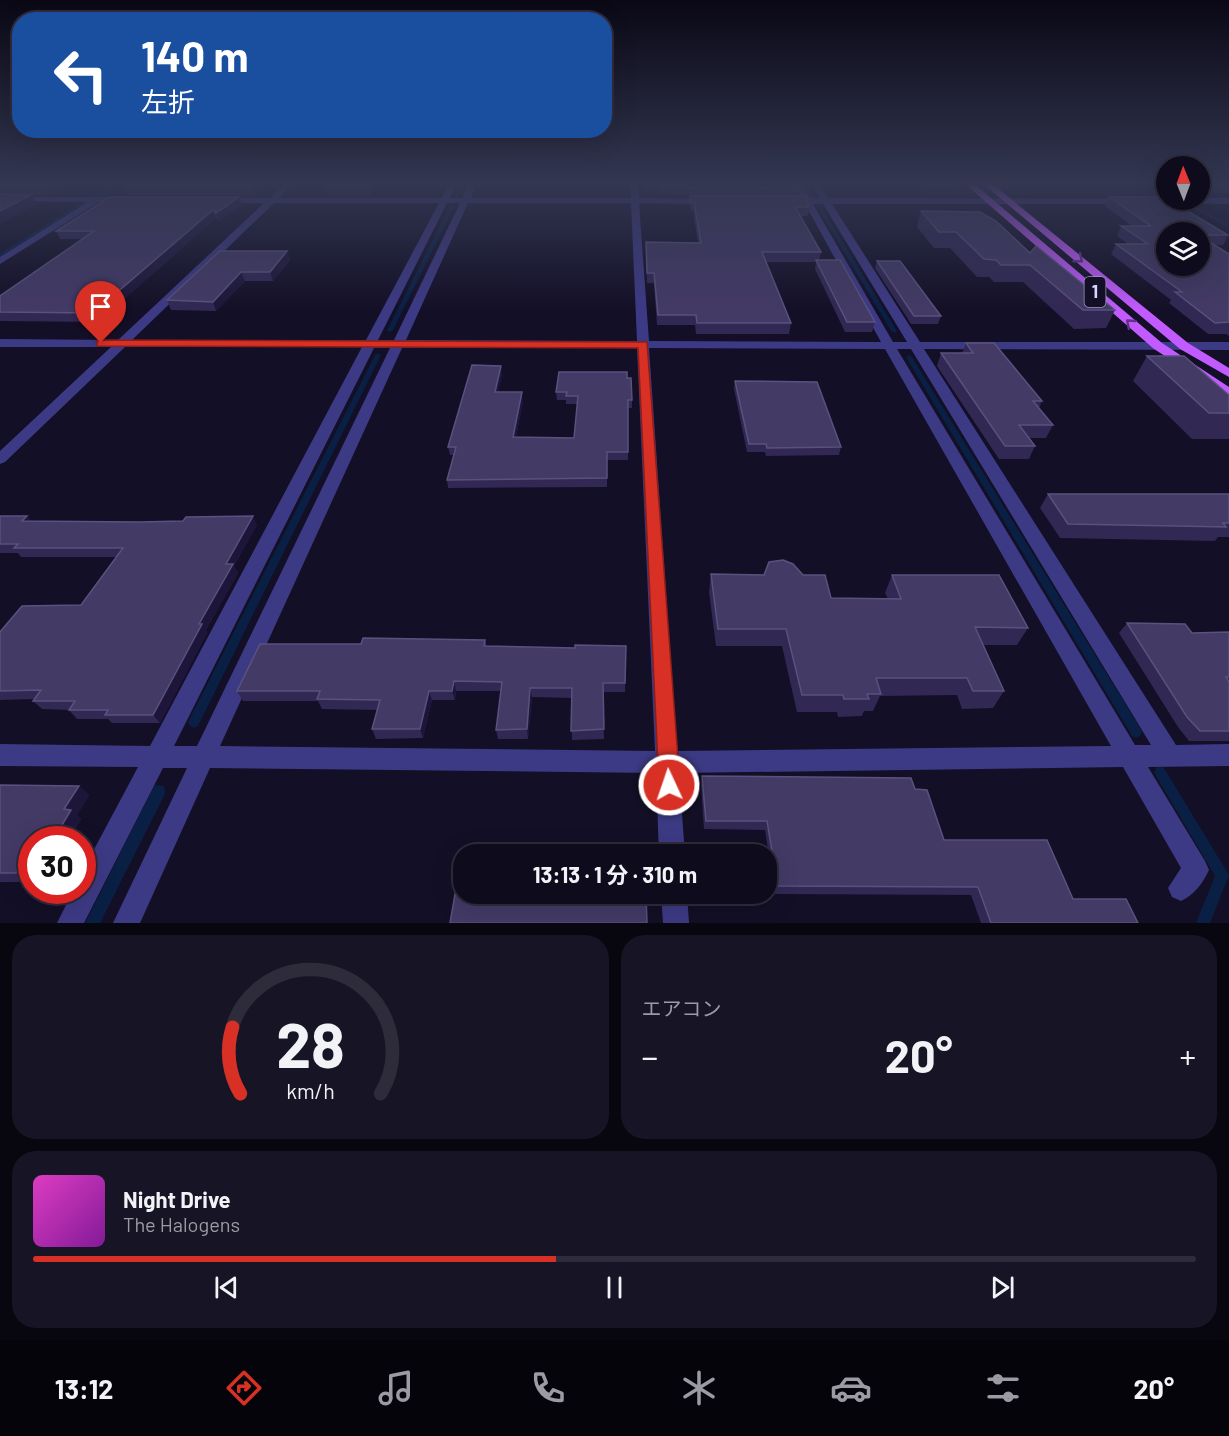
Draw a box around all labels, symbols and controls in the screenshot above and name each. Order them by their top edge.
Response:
text: 140 m [141,30,249,80]
icon: left [42,36,120,114]
text: 左折 [141,85,195,117]
north arrow [1156,156,1210,210]
map controls [1156,156,1210,276]
button: layers [1156,222,1210,276]
one-way arrow [1072,252,1083,263]
road number: 1 [1084,277,1106,307]
pin [75,281,126,343]
icon: arrive [84,290,117,323]
one-way arrow [1126,319,1137,330]
position arrow [637,753,701,817]
speed limit sign: 30 [18,826,96,904]
text: 13:13 · 1 分 · 310 m [533,861,697,887]
text: エアコン [642,996,722,1020]
text: 28 [276,1006,345,1080]
text: 20° [885,1028,953,1082]
text: − [642,1036,658,1076]
text: + [1180,1036,1196,1076]
text: km/h [286,1078,335,1103]
text: Night Drive [123,1186,231,1212]
text: The Halogens [123,1212,240,1236]
icon: previous [210,1271,243,1304]
icon: pause [598,1271,631,1304]
icon: next [986,1271,1019,1304]
icon: directions [223,1367,265,1409]
icon: music [375,1367,417,1409]
icon: phone [527,1367,569,1409]
icon: climate [678,1367,720,1409]
icon: car [830,1367,872,1409]
icon: filters [982,1367,1024,1409]
text: 13:12 [55,1372,114,1404]
text: 20° [1133,1372,1174,1404]

